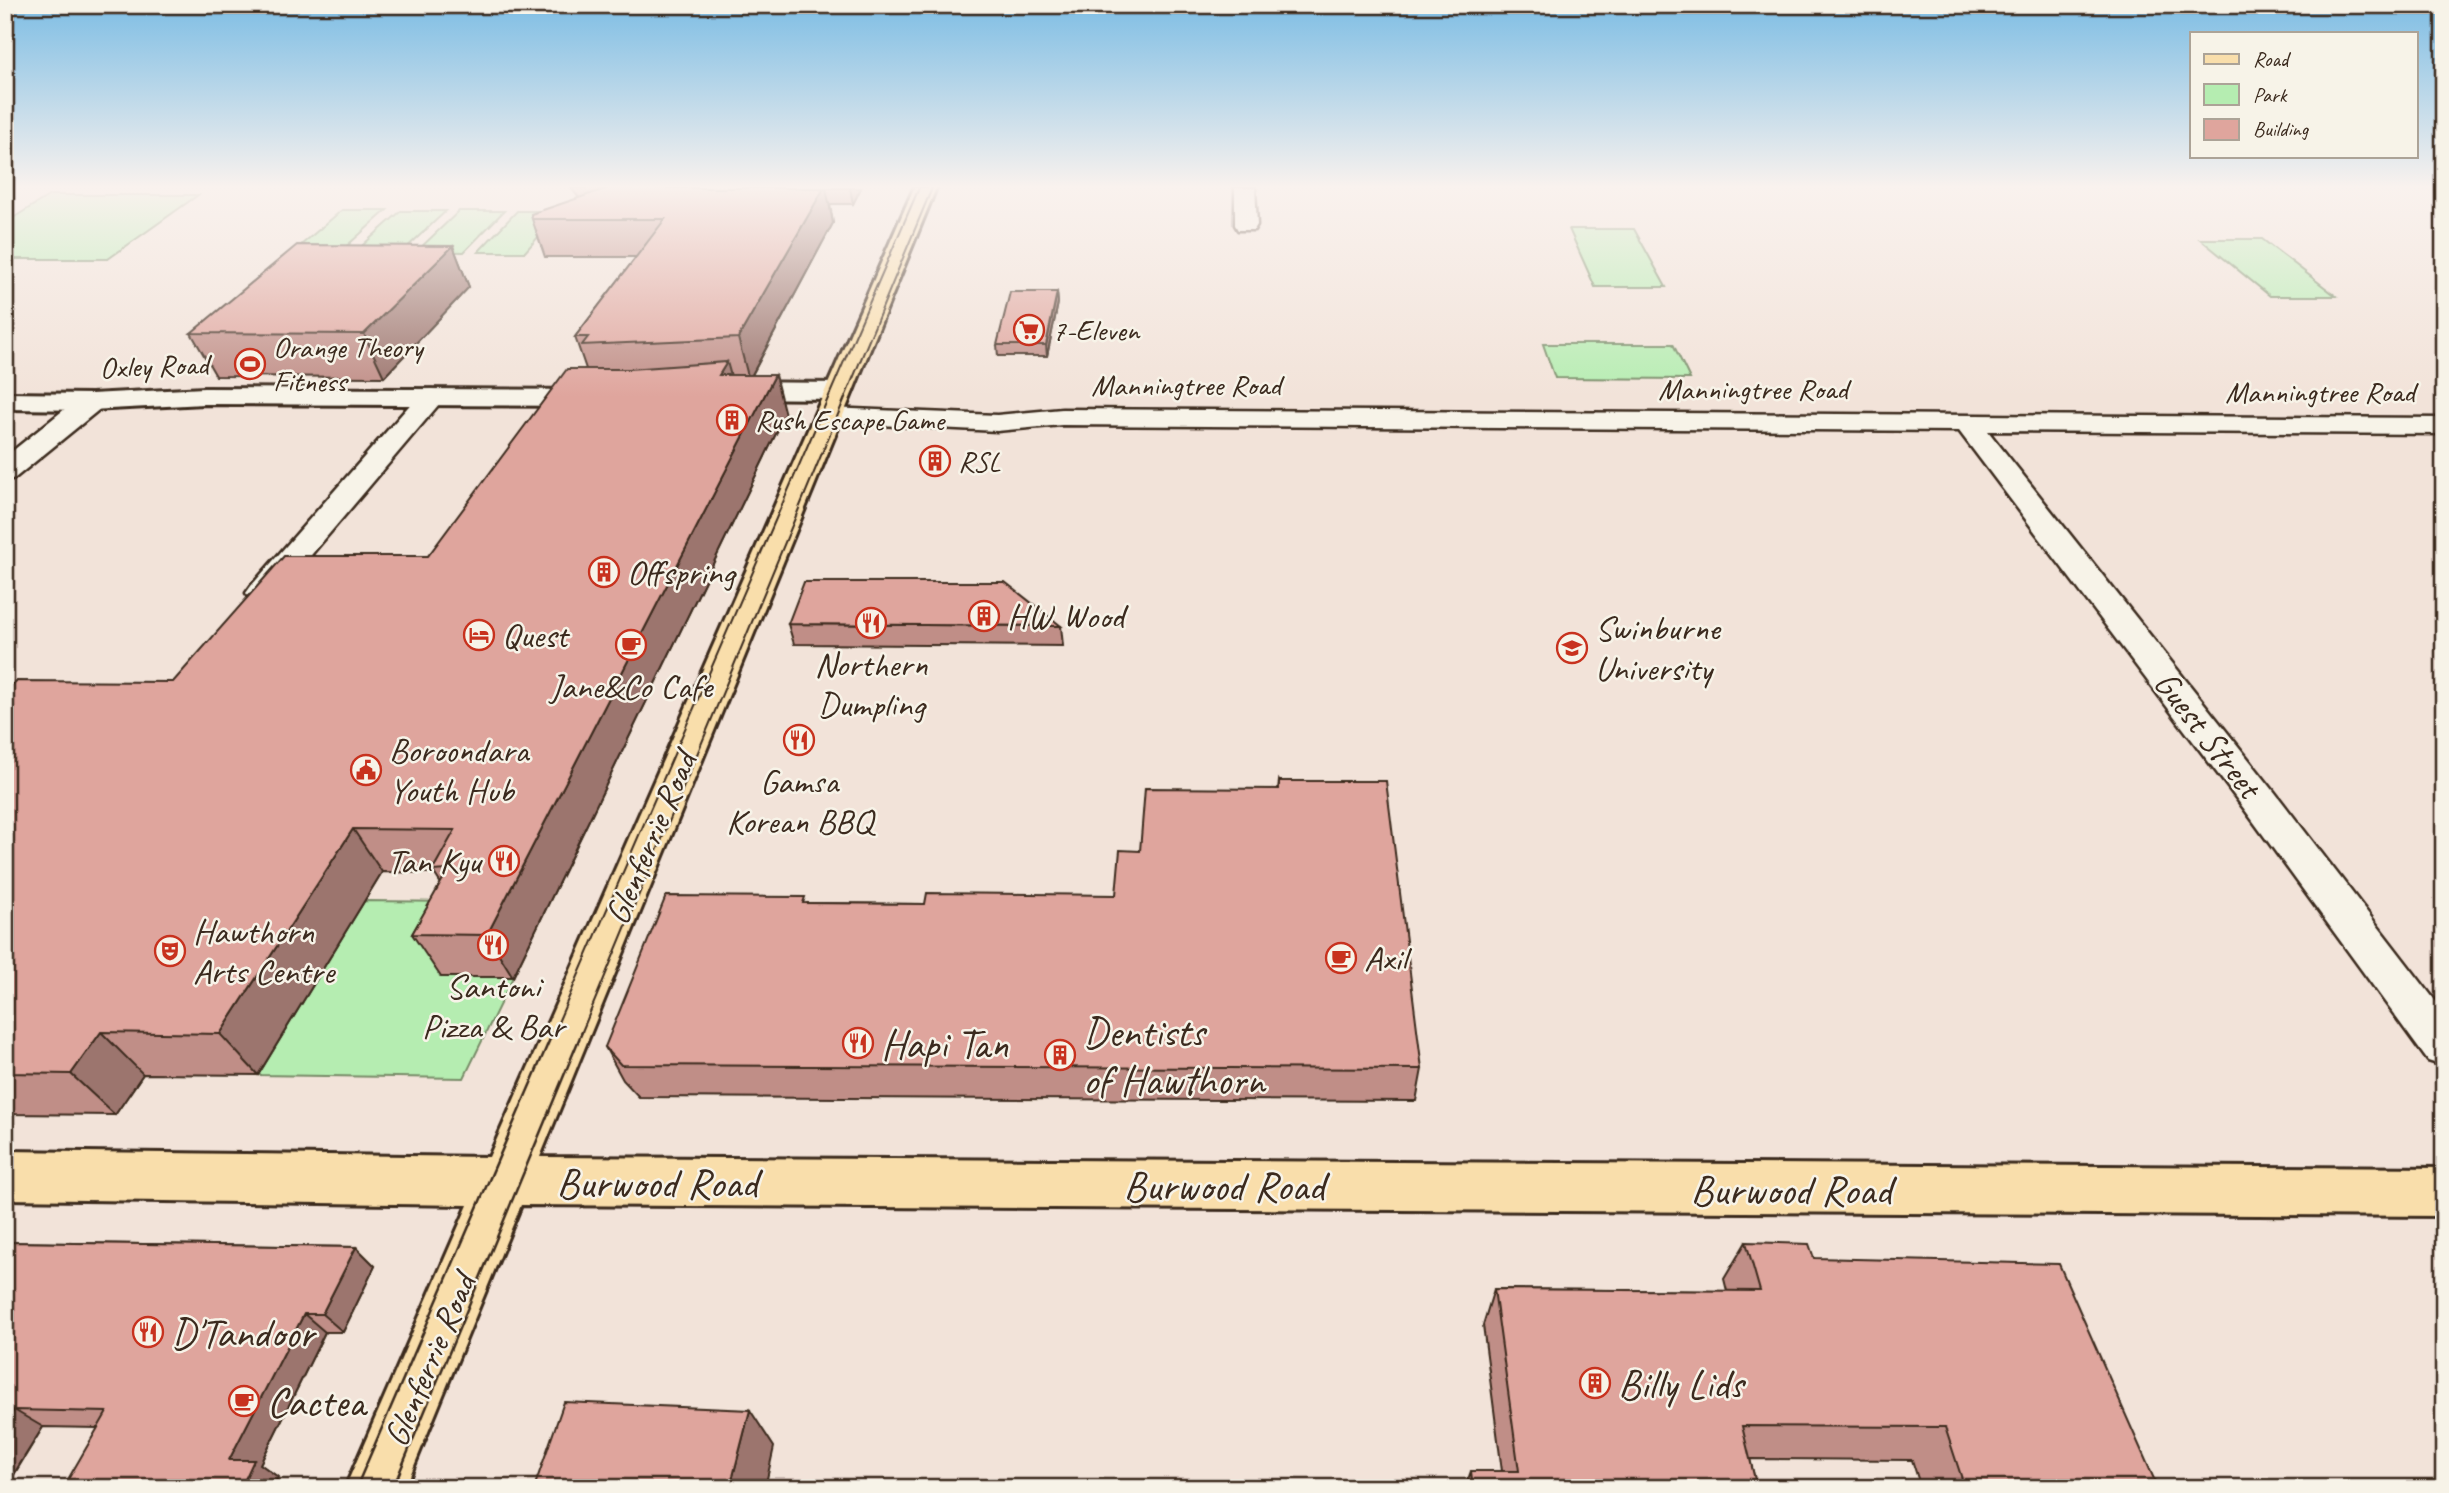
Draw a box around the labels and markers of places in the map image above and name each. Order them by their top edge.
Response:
place label: 7-Eleven [1052,311,1141,349]
supermarket icon: 7-Eleven [1012,313,1046,347]
place label: Orange Theory Fitness [273,328,425,400]
sports icon: Orange Theory Fitness [233,347,267,381]
place label: Rush Escape Game [755,401,946,439]
building icon: Rush Escape Game [715,403,749,437]
place label: RSL [958,442,1001,480]
building icon: RSL [918,444,952,478]
place label: Offspring [627,550,737,595]
building icon: Offspring [587,555,621,589]
place label: HW Wood [1007,594,1129,639]
building icon: HW Wood [967,599,1001,633]
restaurant icon: Northern Dumpling [854,606,888,640]
place label: Swinburne University [1595,606,1722,691]
place label: Quest [502,613,571,658]
hotel icon: Quest [462,618,496,652]
cafe icon: Jane&Co Cafe [614,628,648,662]
school or university icon: Swinburne University [1555,631,1589,665]
place label: Northern Dumpling [814,642,928,727]
place label: Jane&Co Cafe [548,664,715,709]
restaurant icon: Gamsa Korean BBQ [782,723,816,757]
place label: Boroondara Youth Hub [389,728,530,813]
public building icon: Boroondara Youth Hub [349,753,383,787]
place label: Gamsa Korean BBQ [726,759,876,844]
place label: Tan Kyu [387,839,483,884]
restaurant icon: Tan Kyu [487,844,521,878]
place label: Hawthorn Arts Centre [193,909,337,994]
restaurant icon: Santoni Pizza & Bar [476,928,510,962]
theatre icon: Hawthorn Arts Centre [153,934,187,968]
place label: Axil [1364,936,1413,981]
cafe icon: Axil [1324,941,1358,975]
place label: Santoni Pizza & Bar [422,964,567,1049]
place label: Dentists of Hawthorn [1083,1006,1267,1107]
place label: Hapi Tan [881,1018,1009,1071]
restaurant icon: Hapi Tan [841,1026,875,1060]
building icon: Dentists of Hawthorn [1043,1038,1077,1072]
place label: D'Tandoor [171,1307,317,1360]
restaurant icon: D'Tandoor [131,1315,165,1349]
place label: Billy Lids [1618,1358,1747,1411]
building icon: Billy Lids [1578,1366,1612,1400]
place label: Cactea [267,1376,369,1429]
cafe icon: Cactea [227,1384,261,1418]

